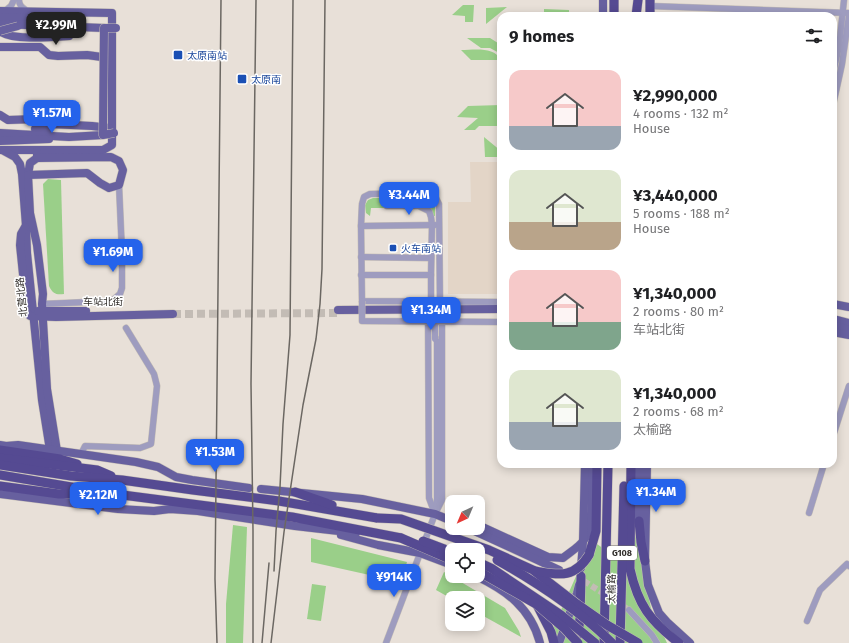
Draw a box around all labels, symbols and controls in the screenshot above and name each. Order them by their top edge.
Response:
pin: ¥2.99M [23,12,89,46]
text: ¥2.99M [35,17,77,32]
icon: filters [803,25,825,47]
text: 9 homes [509,26,574,47]
marker: 太原南站 [172,49,184,61]
place label: 太原南站 [187,50,227,62]
marker: 太原南 [236,73,248,85]
place label: 太原南 [251,74,281,86]
text: ¥2,990,000 [633,85,718,106]
icon: home [541,86,589,134]
pin: ¥1.57M [19,100,85,134]
text: ¥1.57M [32,105,72,120]
text: 4 rooms · 132 m² [633,106,729,121]
text: House [633,121,670,136]
pin: ¥3.44M [376,182,442,216]
text: ¥3,440,000 [633,185,718,206]
icon: home [541,186,589,234]
text: ¥3.44M [388,187,430,202]
text: 5 rooms · 188 m² [633,206,730,221]
text: House [633,221,670,236]
pin: ¥1.69M [80,239,146,273]
marker: 火车南站 [388,243,398,253]
place label: 火车南站 [401,243,441,255]
text: ¥1.69M [93,244,133,259]
street label: 北营北路 [14,276,30,317]
text: ¥1,340,000 [633,283,716,304]
icon: home [541,286,589,334]
street label: 车站北街 [83,296,123,308]
pin: ¥1.34M [398,297,464,331]
text: ¥1.34M [411,302,451,317]
text: 2 rooms · 80 m² [633,304,724,319]
text: 车站北街 [633,322,685,337]
text: ¥1,340,000 [633,383,716,404]
icon: home [541,386,589,434]
text: 2 rooms · 68 m² [633,404,724,419]
text: 太榆路 [633,422,672,437]
pin: ¥1.53M [182,439,248,473]
text: ¥1.53M [195,444,235,459]
pin: ¥1.34M [623,479,689,513]
pin: ¥2.12M [65,482,131,516]
text: ¥1.34M [636,484,676,499]
text: ¥2.12M [79,487,117,502]
north arrow [445,495,485,535]
map controls [445,495,485,631]
button: locate [445,543,485,583]
road number: G108 [607,546,637,560]
pin: ¥914K [366,564,422,598]
text: ¥914K [376,569,412,584]
street label: 太榆路 [606,574,618,604]
button: layers [445,591,485,631]

